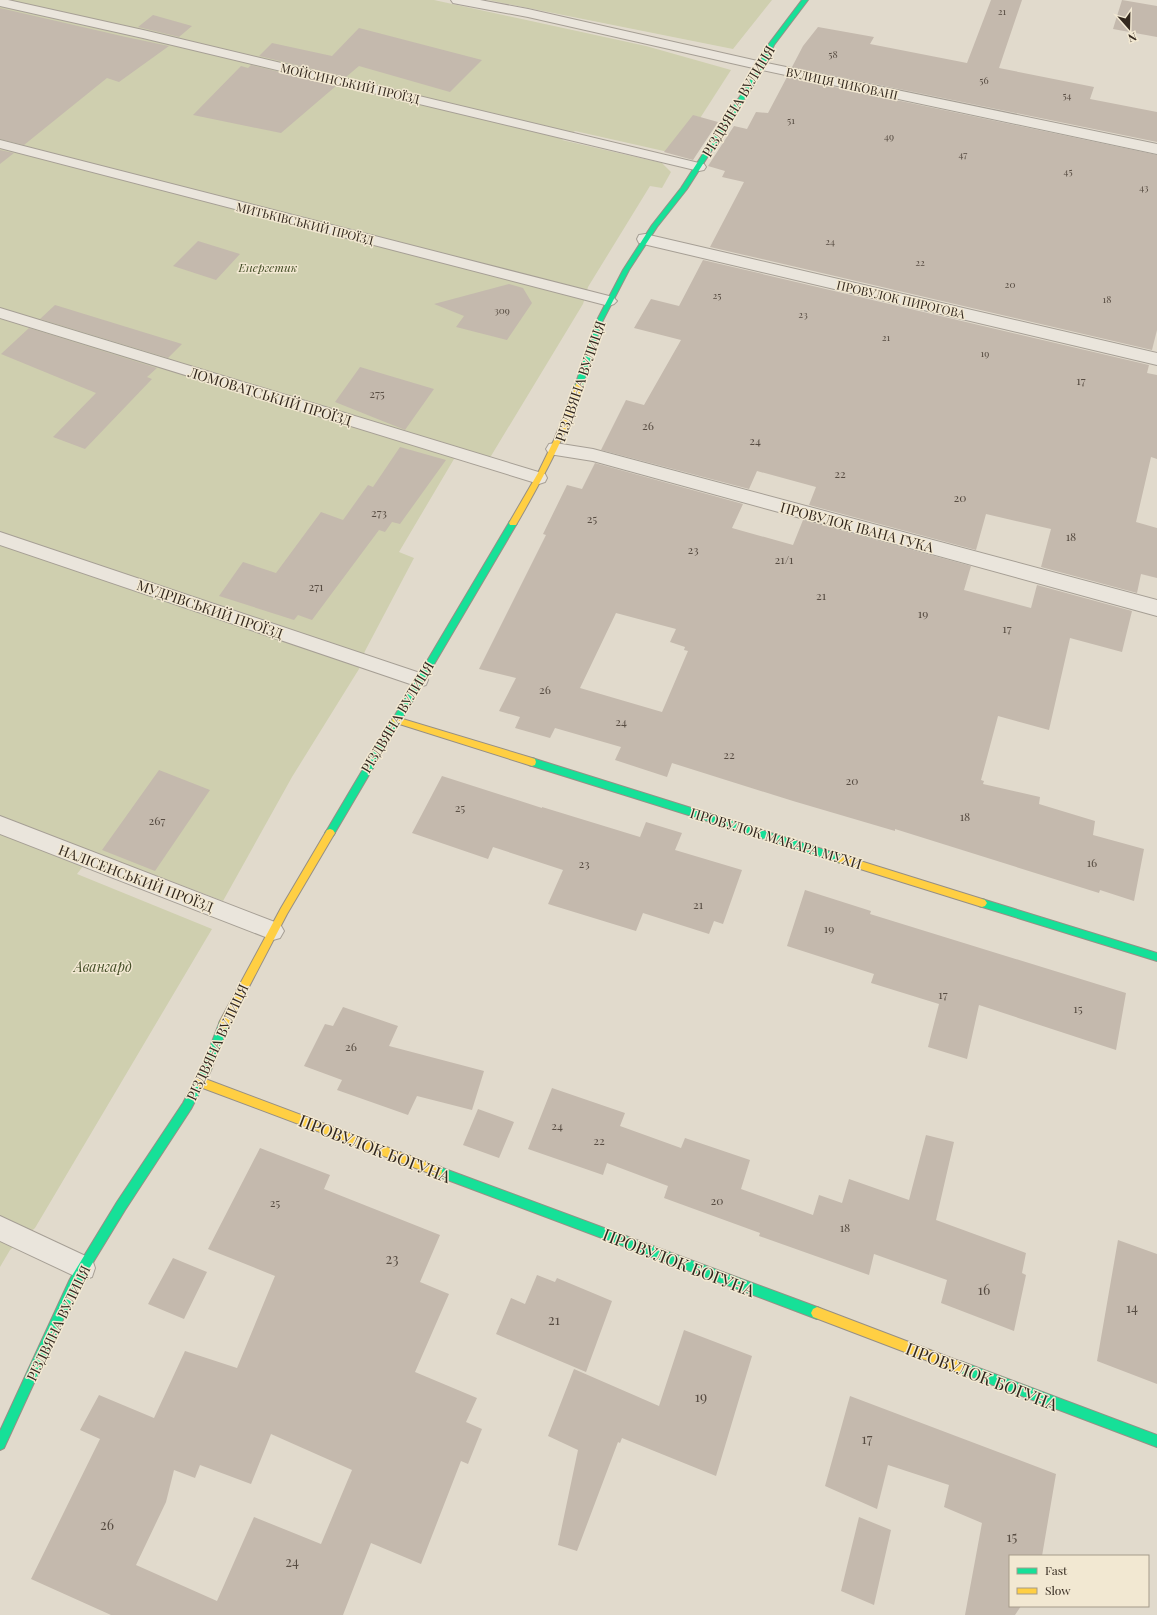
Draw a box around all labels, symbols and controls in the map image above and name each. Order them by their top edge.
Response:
house number: 21 [998,4,1007,18]
north arrow [1109,8,1149,48]
text: N [1126,29,1139,46]
street label: РІЗДВЯНА ВУЛИЦЯ [697,42,779,160]
house number: 58 [828,47,838,61]
street label: МОЙСИНСЬКИЙ ПРОЇЗД [279,59,422,107]
street label: ВУЛИЦЯ ЧИКОВАНІ [785,63,899,103]
house number: 56 [979,73,989,87]
house number: 54 [1062,88,1072,102]
house number: 51 [787,113,795,127]
house number: 49 [884,129,894,143]
house number: 47 [959,147,967,161]
house number: 45 [1063,164,1073,178]
house number: 43 [1139,180,1149,194]
street label: МИТЬКІВСЬКИЙ ПРОЇЗД [234,198,376,248]
house number: 24 [825,234,835,248]
house number: 22 [915,255,925,269]
park label: Енергетик [238,259,298,275]
street label: ПРОВУЛОК ПИРОГОВА [835,276,967,322]
house number: 20 [1005,277,1015,291]
house number: 25 [713,288,721,302]
house number: 18 [1103,292,1111,306]
house number: 309 [494,303,510,317]
house number: 23 [798,307,808,321]
street label: РІЗДВЯНА ВУЛИЦЯ [550,318,610,444]
house number: 21 [882,330,891,344]
house number: 19 [981,346,989,360]
street label: ЛОМОВАТСЬКИЙ ПРОЇЗД [185,362,354,430]
house number: 17 [1076,372,1086,388]
house number: 275 [369,385,385,401]
house number: 26 [642,417,654,433]
house number: 24 [749,432,761,448]
house number: 22 [834,465,846,481]
house number: 20 [954,489,966,505]
street label: ПРОВУЛОК ІВАНА ГУКА [778,497,936,557]
house number: 273 [371,504,387,520]
house number: 25 [587,510,597,526]
house number: 18 [1066,528,1076,544]
house number: 23 [687,541,699,557]
house number: 21/1 [774,551,794,567]
street label: МУДРІВСЬКИЙ ПРОЇЗД [134,575,286,643]
house number: 271 [308,578,324,594]
house number: 21 [816,587,827,603]
house number: 19 [918,605,928,621]
house number: 17 [1002,620,1012,636]
street label: РІЗДВЯНА ВУЛИЦЯ [356,658,438,776]
house number: 26 [539,681,551,697]
house number: 24 [615,713,627,729]
house number: 22 [723,746,735,762]
house number: 20 [846,772,858,788]
house number: 25 [455,799,465,815]
street label: ПРОВУЛОК МАКАРА МУХИ [688,803,864,873]
house number: 18 [960,808,970,824]
house number: 267 [149,812,166,828]
street label: НАЛІСЕНСЬКИЙ ПРОЇЗД [56,840,216,916]
house number: 16 [1087,854,1097,870]
house number: 23 [578,855,590,871]
house number: 21 [693,896,704,912]
house number: 19 [824,920,834,936]
park label: Авангард [72,957,132,976]
street label: РІЗДВЯНА ВУЛИЦЯ [182,981,252,1103]
house number: 17 [938,986,948,1002]
house number: 15 [1073,1000,1083,1016]
house number: 26 [345,1038,357,1054]
street label: ПРОВУЛОК БОГУНА [296,1109,455,1187]
house number: 24 [551,1117,563,1133]
house number: 22 [593,1132,605,1148]
house number: 20 [711,1192,723,1208]
house number: 25 [270,1194,280,1210]
house number: 18 [840,1219,850,1235]
street label: ПРОВУЛОК БОГУНА [600,1223,759,1301]
house number: 23 [385,1249,399,1268]
street label: РІЗДВЯНА ВУЛИЦЯ [22,1262,94,1384]
house number: 16 [978,1280,990,1299]
house number: 14 [1126,1298,1138,1317]
house number: 21 [548,1310,560,1329]
street label: ПРОВУЛОК БОГУНА [903,1337,1062,1415]
house number: 19 [695,1387,707,1406]
house number: 17 [862,1429,873,1448]
house number: 26 [100,1515,114,1534]
house number: 15 [1007,1527,1018,1546]
house number: 24 [285,1552,299,1571]
legend [1009,1555,1149,1607]
text: Fast [1045,1562,1068,1578]
text: Slow [1045,1582,1071,1598]

